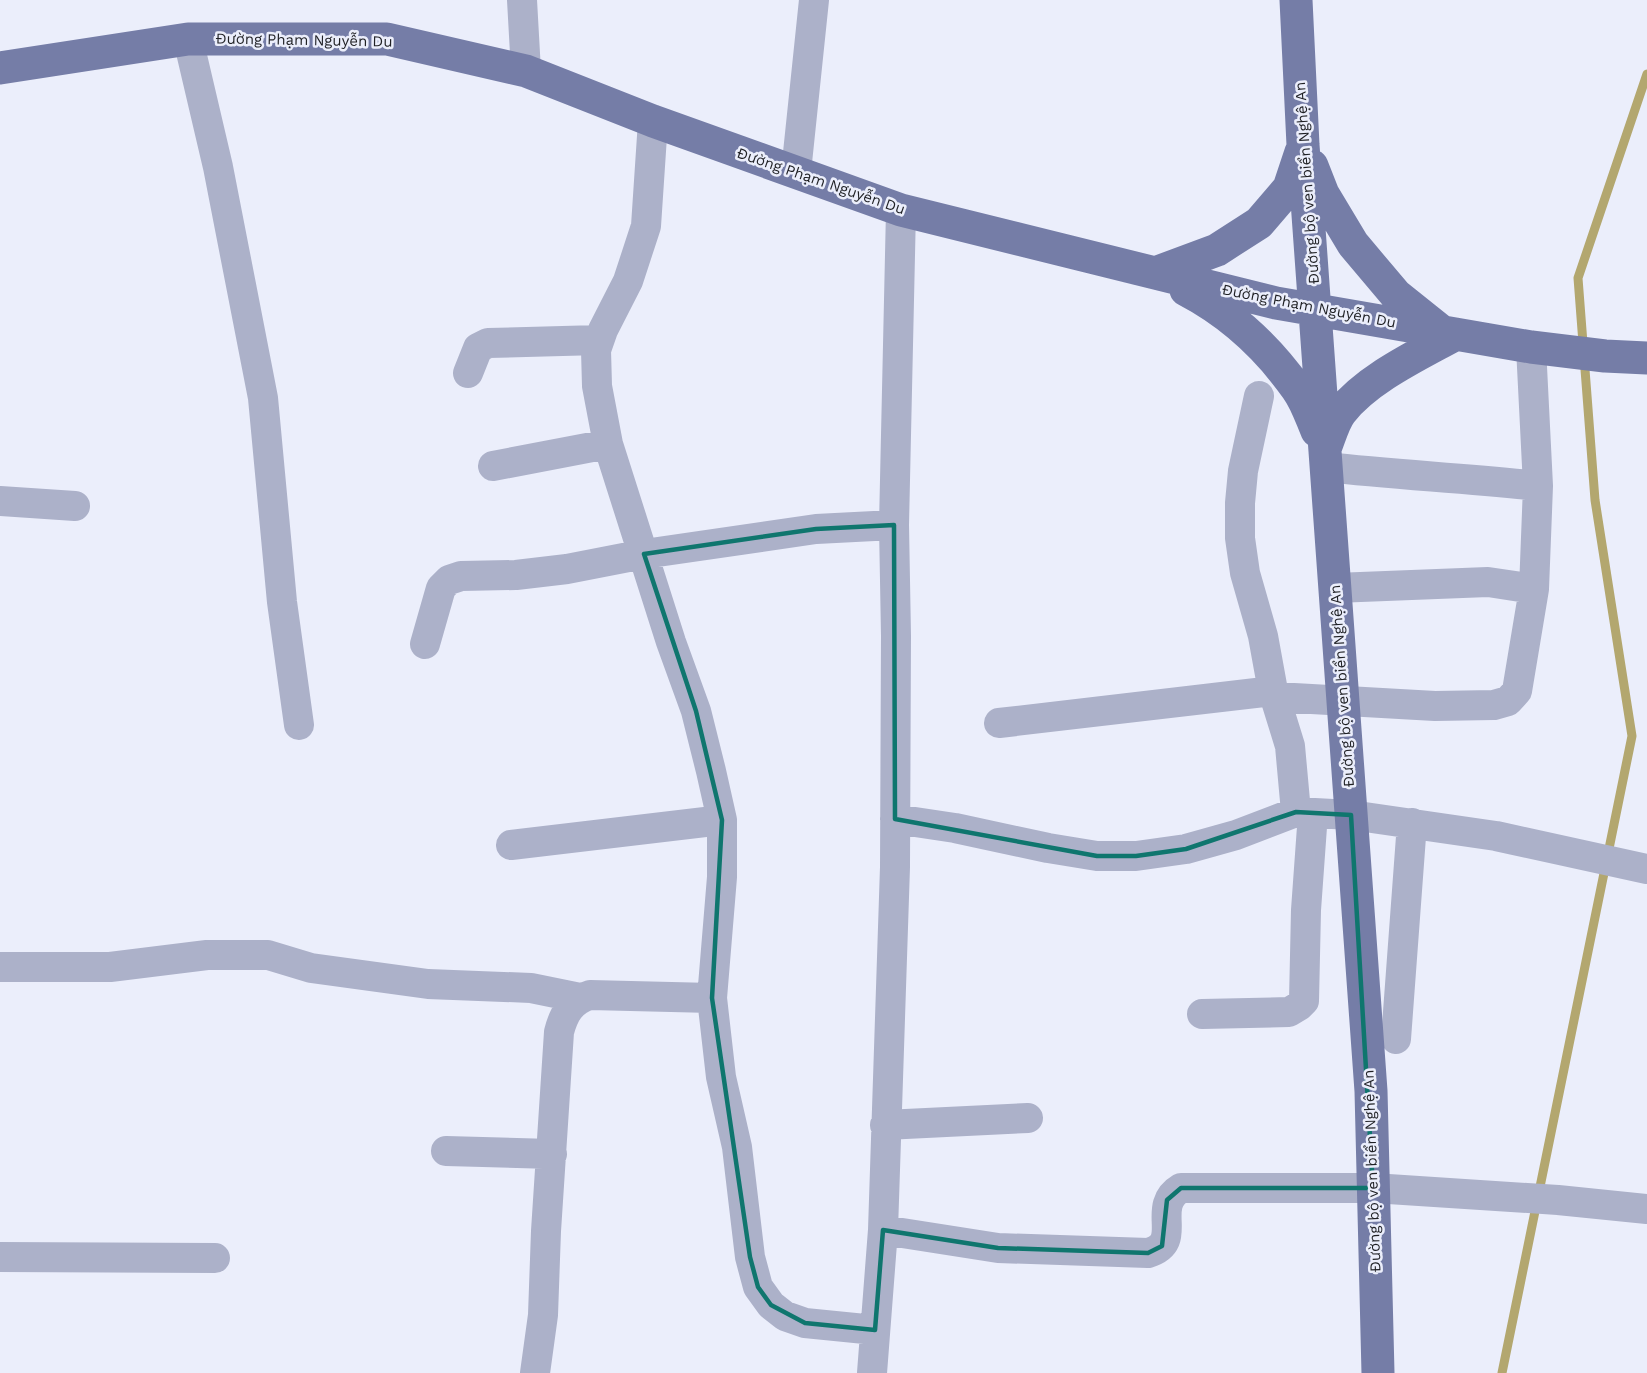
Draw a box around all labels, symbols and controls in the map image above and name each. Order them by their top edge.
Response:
street label: Đường Phạm Nguyễn Du [215,28,393,51]
street label: Đường bộ ven biển Nghệ An [1291,81,1323,285]
street label: Đường Phạm Nguyễn Du [734,143,908,218]
street label: Đường Phạm Nguyễn Du [1220,279,1398,332]
street label: Đường bộ ven biển Nghệ An [1326,584,1358,788]
street label: Đường bộ ven biển Nghệ An [1359,1069,1385,1273]

